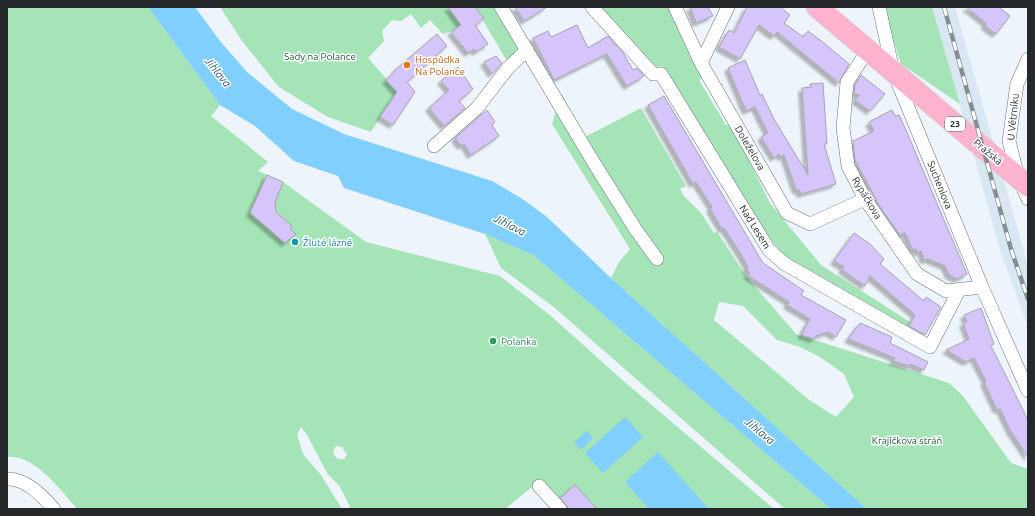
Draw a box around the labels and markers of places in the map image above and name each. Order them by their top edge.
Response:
place label: Hospůdka Na Polance [415,54,465,77]
marker: Hospůdka Na Polance [402,60,412,70]
place label: Žluté lázně [303,236,352,248]
marker: Žluté lázně [290,237,300,247]
marker: Polanka [488,336,498,346]
place label: Polanka [501,336,536,347]

